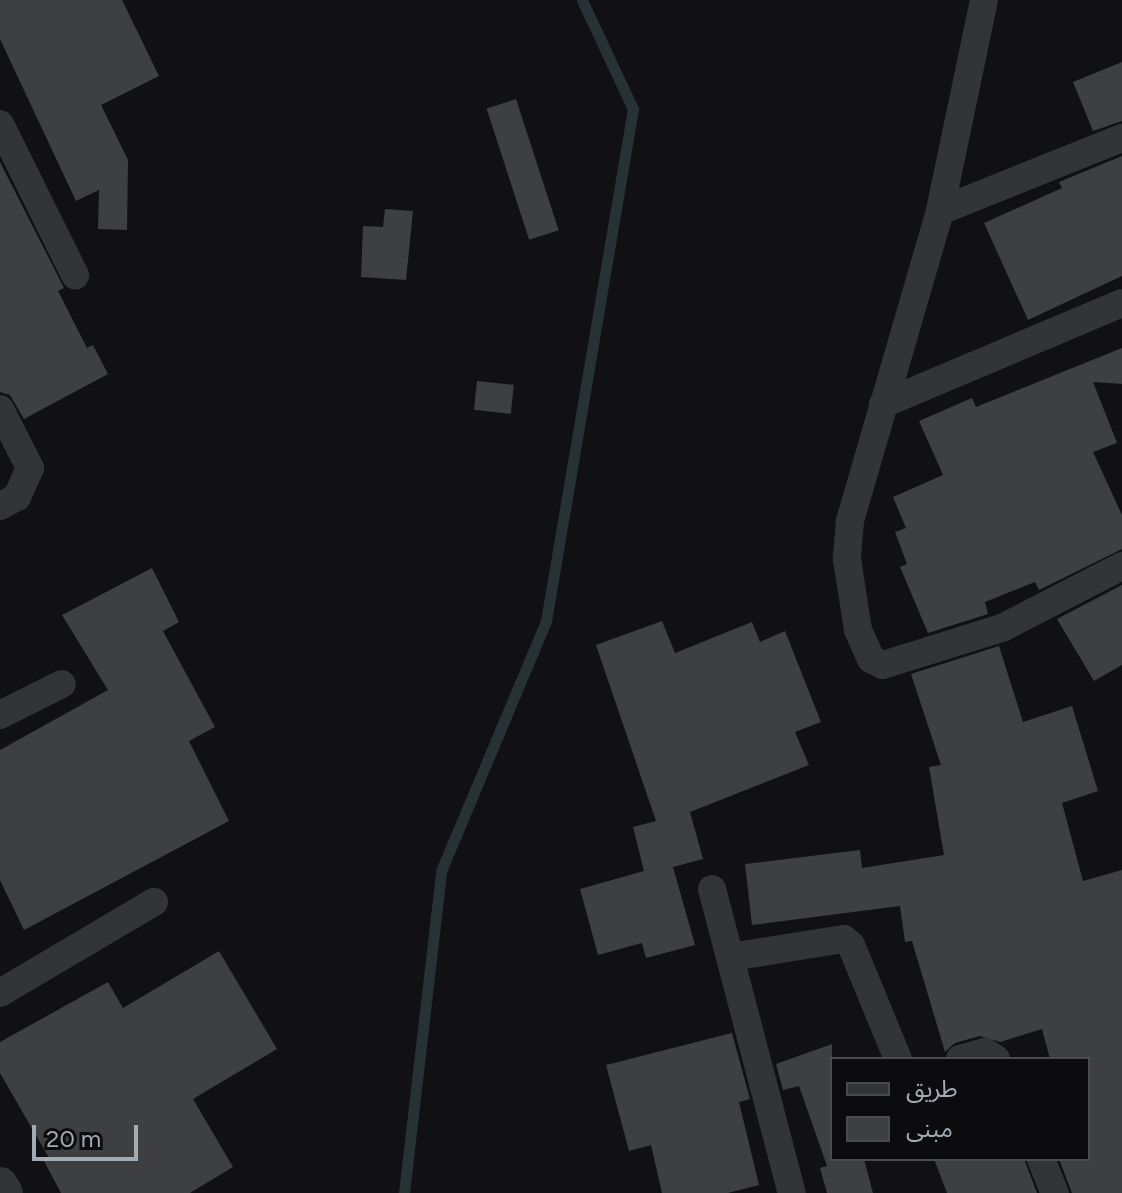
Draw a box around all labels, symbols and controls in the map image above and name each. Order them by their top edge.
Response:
legend [830,1057,1090,1161]
text: طريق [906,1074,958,1103]
scale bar [36,1109,142,1159]
text: مبنى [906,1114,953,1143]
text: 20 m [46,1124,101,1153]

